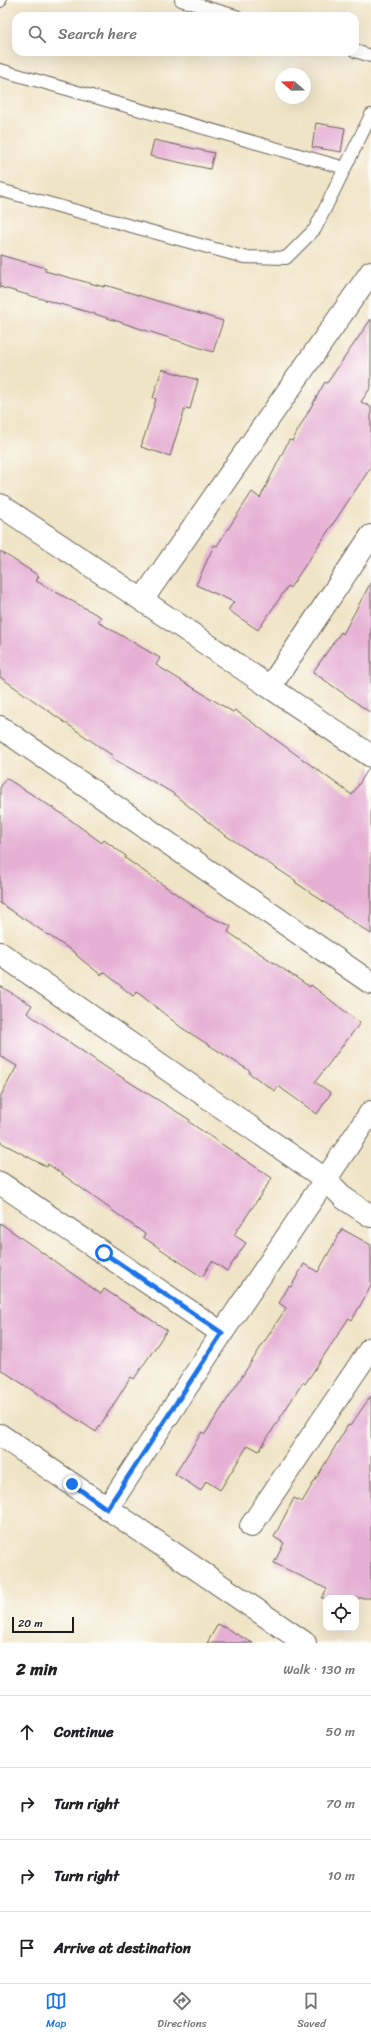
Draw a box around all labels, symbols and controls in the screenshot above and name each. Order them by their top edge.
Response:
search box [12,12,359,56]
text: Search here [58,21,137,47]
icon: search [26,23,48,45]
north arrow [275,68,311,104]
route start [95,1244,113,1262]
route end [63,1475,81,1493]
map controls [323,1595,359,1631]
button: locate [323,1595,359,1631]
text: 20 m [18,1614,43,1633]
scale bar [12,1615,74,1634]
text: 2 min [16,1654,57,1684]
text: Walk · 130 m [283,1658,355,1681]
text: Continue [54,1719,114,1745]
text: 50 m [325,1720,355,1743]
icon: ahead [16,1721,38,1743]
text: Turn right [54,1791,119,1817]
text: 70 m [326,1792,355,1815]
icon: right [16,1793,38,1815]
text: Turn right [54,1863,119,1889]
text: 10 m [328,1864,355,1887]
icon: right [16,1865,38,1887]
text: Arrive at destination [54,1935,191,1961]
icon: arrive [16,1937,38,1959]
tab: Map [45,1990,67,2033]
tab: Directions [157,1990,207,2033]
tab: Saved [297,1990,326,2033]

